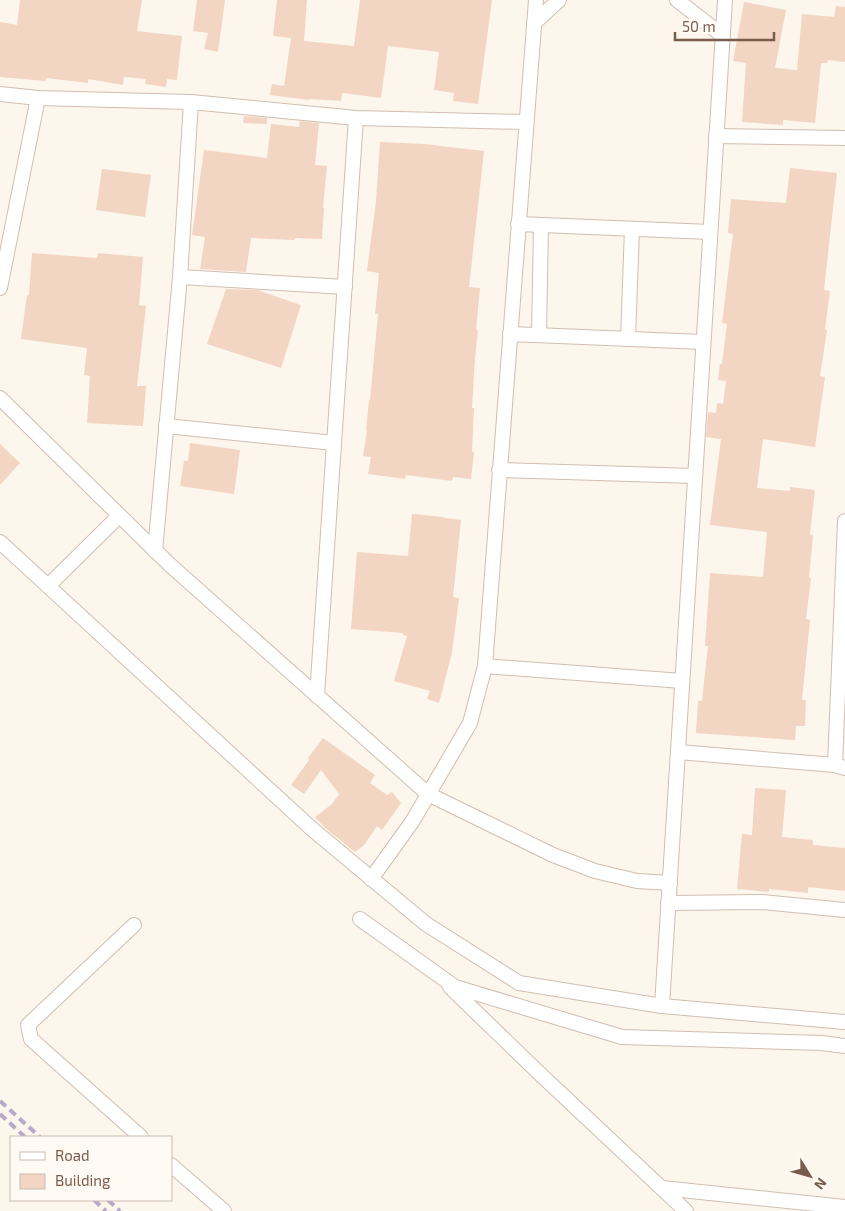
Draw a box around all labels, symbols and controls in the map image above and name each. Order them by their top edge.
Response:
scale bar [675,10,774,42]
text: 50 m [682,17,716,35]
legend [10,1136,172,1201]
text: Road [55,1146,90,1164]
north arrow [785,1151,835,1201]
text: Building [55,1171,111,1189]
text: N [811,1175,831,1193]

